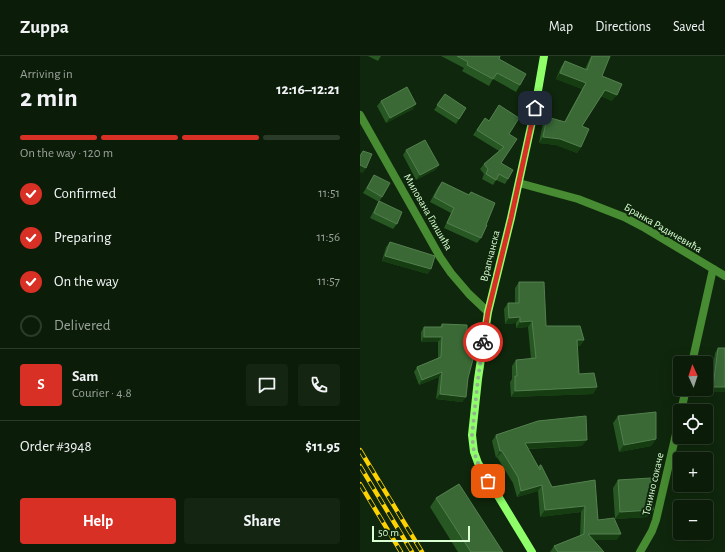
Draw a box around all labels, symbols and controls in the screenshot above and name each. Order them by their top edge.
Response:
text: Zuppa [20,18,69,37]
text: Map [549,20,573,34]
text: Directions [595,20,651,34]
text: Saved [673,20,705,34]
text: Arriving in [20,68,73,81]
text: 12:16–12:21 [276,82,340,97]
text: 2 min [20,85,78,111]
pin [518,91,552,125]
icon: home [524,97,546,119]
text: On the way · 120 m [20,147,113,160]
street label: Милована Глишића [402,172,454,252]
icon: check [20,183,42,205]
text: Confirmed [54,186,116,201]
text: 11:51 [318,187,340,200]
street label: Бранка Радичевића [622,201,704,255]
icon: check [20,227,42,249]
street label: Врапчанска [478,229,502,283]
text: Preparing [54,230,111,245]
text: 11:56 [317,231,340,244]
icon: check [20,271,42,293]
text: On the way [54,274,119,289]
text: 11:57 [317,275,340,288]
text: Delivered [54,318,111,333]
courier [463,322,503,362]
icon: bike [472,331,494,353]
north arrow [673,356,713,396]
map controls [673,356,713,540]
button: chat [246,364,288,406]
button: phone [298,364,340,406]
text: Sam [72,369,98,384]
text: S [37,377,45,392]
text: Courier · 4.8 [72,387,132,400]
button: locate [673,404,713,444]
text: Order #3948 [20,439,92,454]
text: $11.95 [305,439,340,454]
street label: Тонино сокаче [640,452,666,516]
button: + [673,452,713,492]
pin [471,464,505,498]
icon: bag [477,470,499,492]
button: Help [20,498,176,544]
button: Share [184,498,340,544]
button: − [673,500,713,540]
scale bar [372,524,470,543]
text: 50 m [378,527,399,538]

